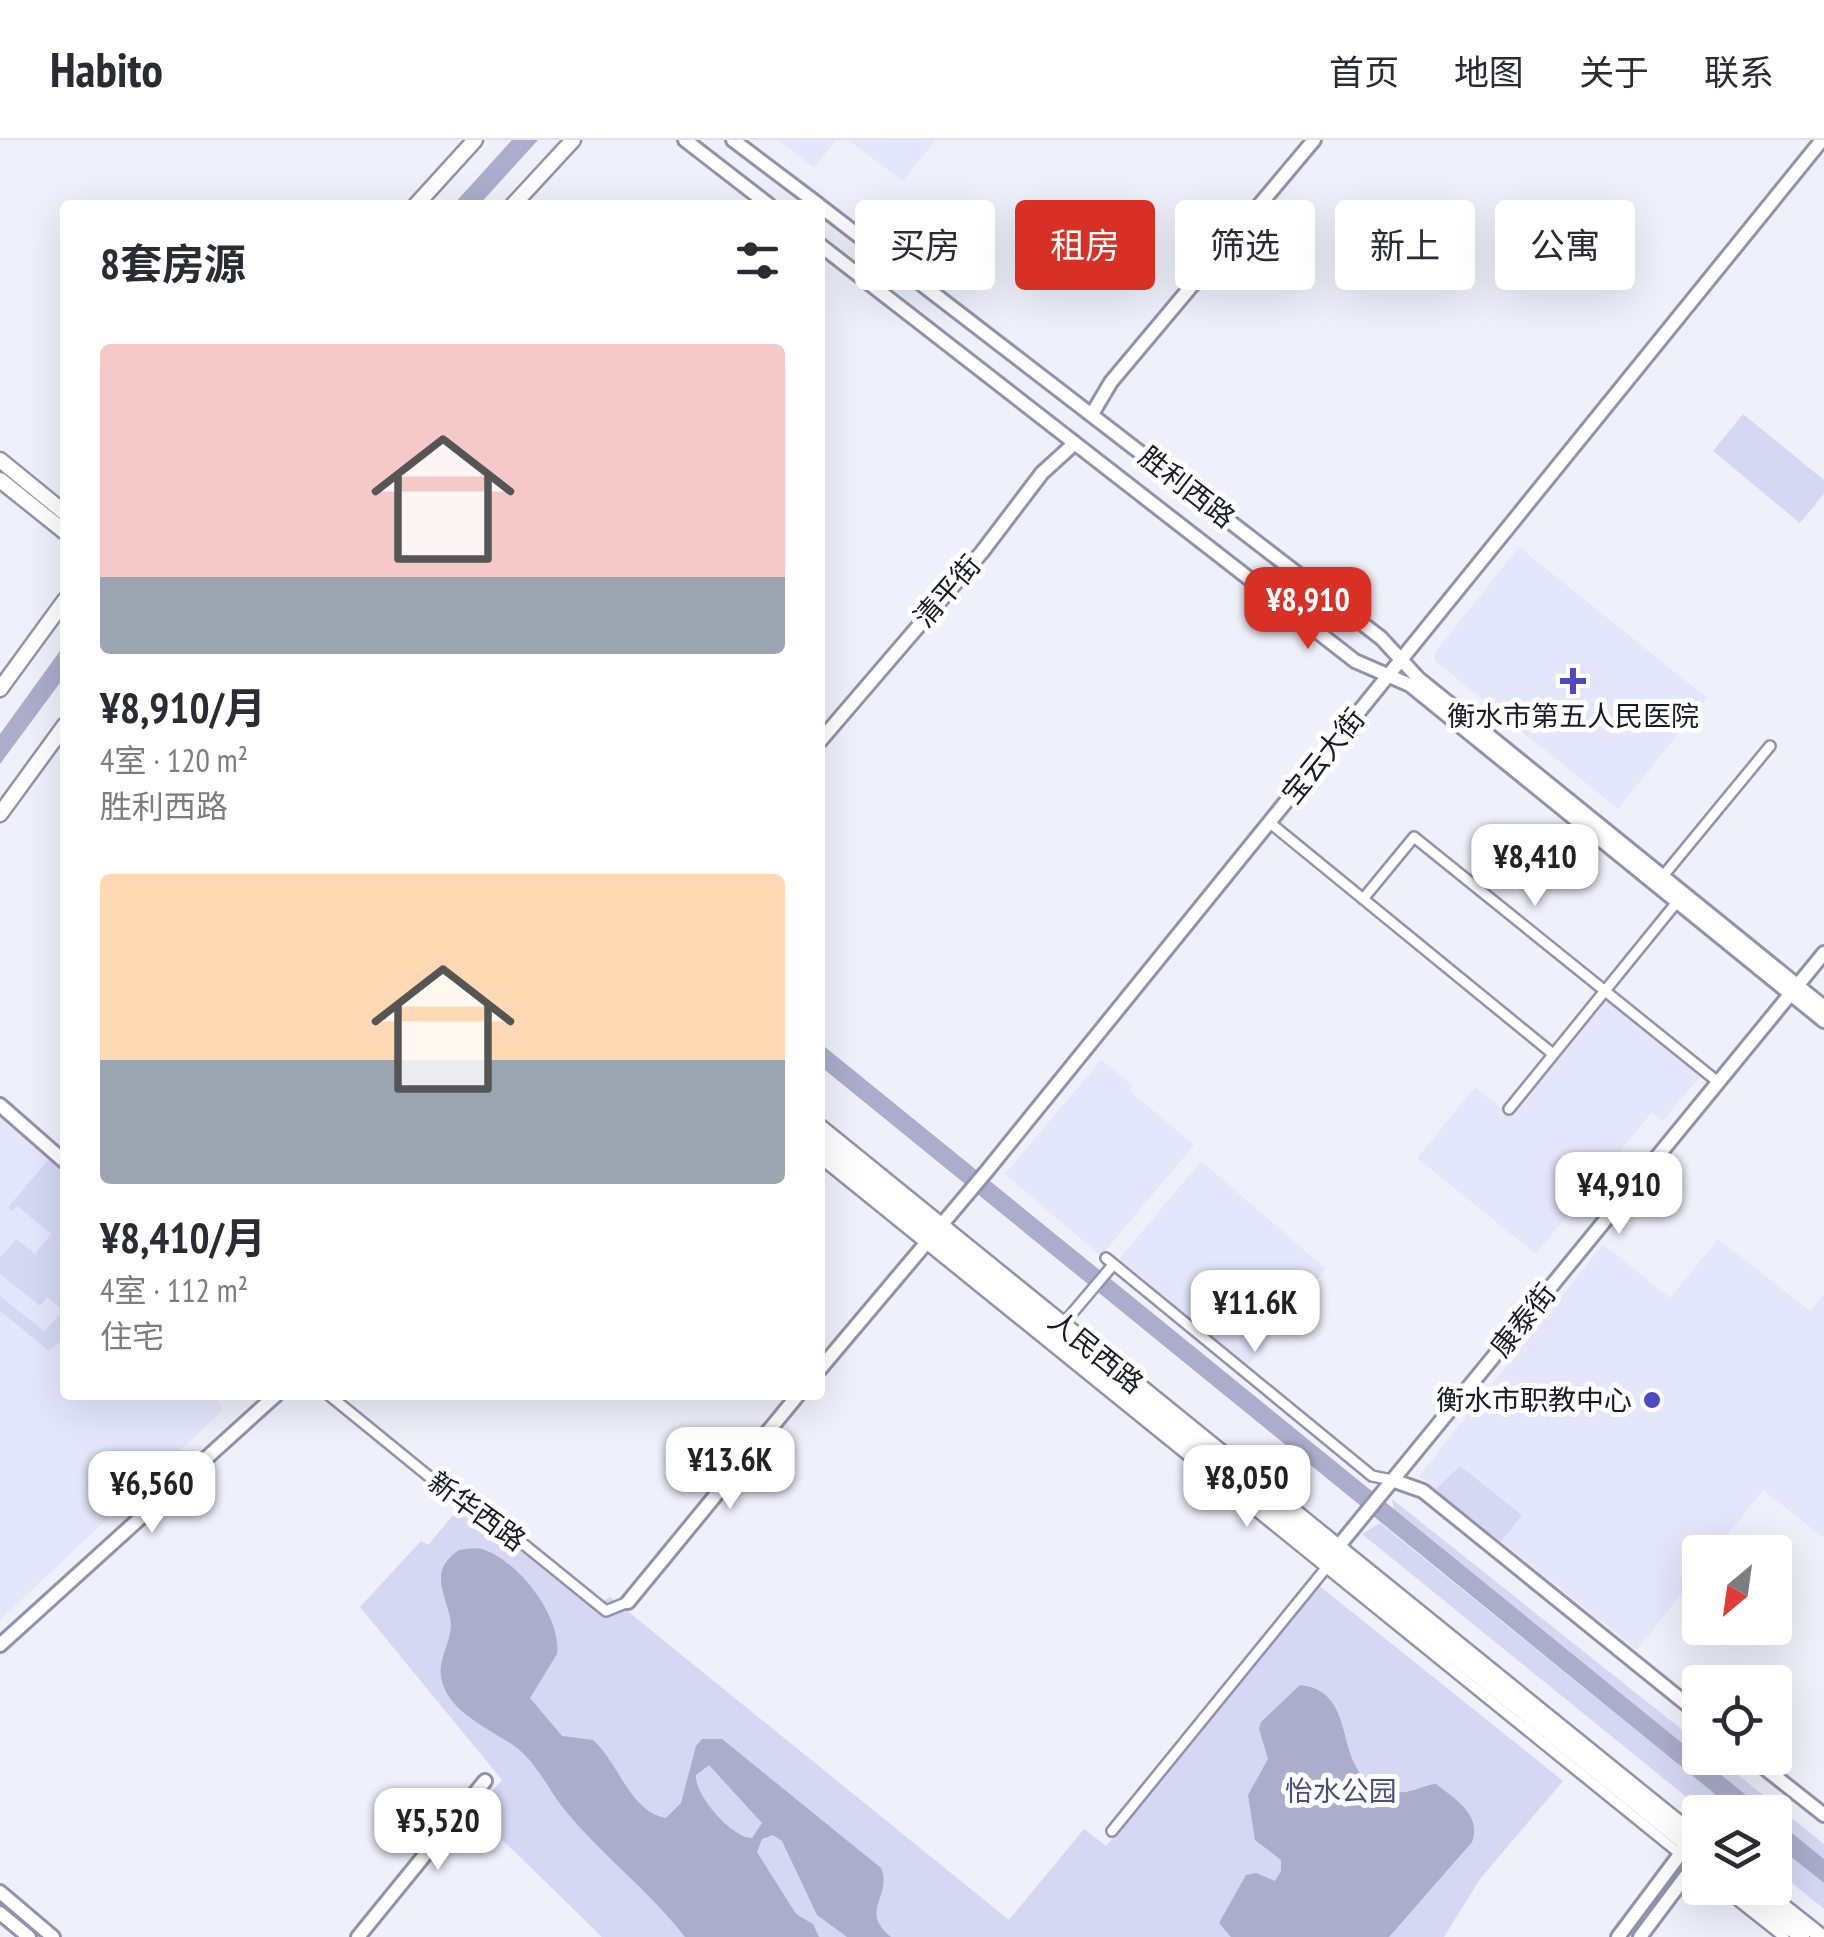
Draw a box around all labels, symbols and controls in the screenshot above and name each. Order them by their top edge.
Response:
text: Habito [50,38,163,100]
text: 首页 [1329,49,1399,95]
text: 地图 [1454,49,1524,95]
text: 关于 [1579,49,1649,95]
text: 联系 [1704,49,1774,95]
chip: 买房 [855,200,995,290]
chip: 租房 [1015,200,1155,290]
chip: 筛选 [1175,200,1315,290]
chip: 新上 [1335,200,1475,290]
chip: 公寓 [1495,200,1635,290]
icon: filters [730,233,785,288]
text: 8套房源 [100,236,246,291]
icon: home [353,409,533,589]
street label: 胜利西路 [1132,438,1243,536]
street label: 清平街 [905,547,988,635]
pin: ¥8,910 [1227,567,1389,652]
text: ¥8,910 [1266,578,1350,620]
marker: 衡水市第五人民医院 [1560,668,1586,694]
text: ¥8,910/月 [100,680,266,735]
place label: 衡水市第五人民医院 [1447,697,1699,734]
street label: 宝云大街 [1273,701,1372,811]
text: 4室 · 120 m² [100,739,248,781]
text: 胜利西路 [100,785,228,827]
pin: ¥8,410 [1454,824,1616,909]
text: ¥8,410 [1493,835,1577,877]
icon: home [353,939,533,1119]
pin: ¥4,910 [1538,1152,1700,1237]
text: ¥4,910 [1577,1163,1661,1205]
text: ¥8,410/月 [100,1210,266,1265]
text: 4室 · 112 m² [100,1269,248,1311]
pin: ¥11.6K [1174,1270,1336,1355]
street label: 康泰街 [1482,1275,1563,1364]
text: ¥11.6K [1213,1281,1297,1323]
street label: 人民西路 [1041,1302,1151,1401]
text: 住宅 [100,1315,164,1357]
place label: 衡水市职教中心 [1436,1381,1632,1418]
marker: 衡水市职教中心 [1641,1389,1663,1411]
pin: ¥13.6K [649,1427,811,1512]
text: ¥13.6K [688,1438,772,1480]
pin: ¥8,050 [1166,1445,1328,1530]
pin: ¥6,560 [71,1451,233,1536]
text: ¥8,050 [1205,1456,1289,1498]
text: ¥6,560 [110,1462,194,1504]
street label: 新华西路 [421,1463,533,1558]
north arrow [1682,1535,1792,1645]
map controls [1682,1535,1792,1905]
button: locate [1682,1665,1792,1775]
park label: 怡水公园 [1285,1772,1397,1809]
pin: ¥5,520 [357,1788,519,1873]
button: layers [1682,1795,1792,1905]
text: ¥5,520 [396,1799,480,1841]

